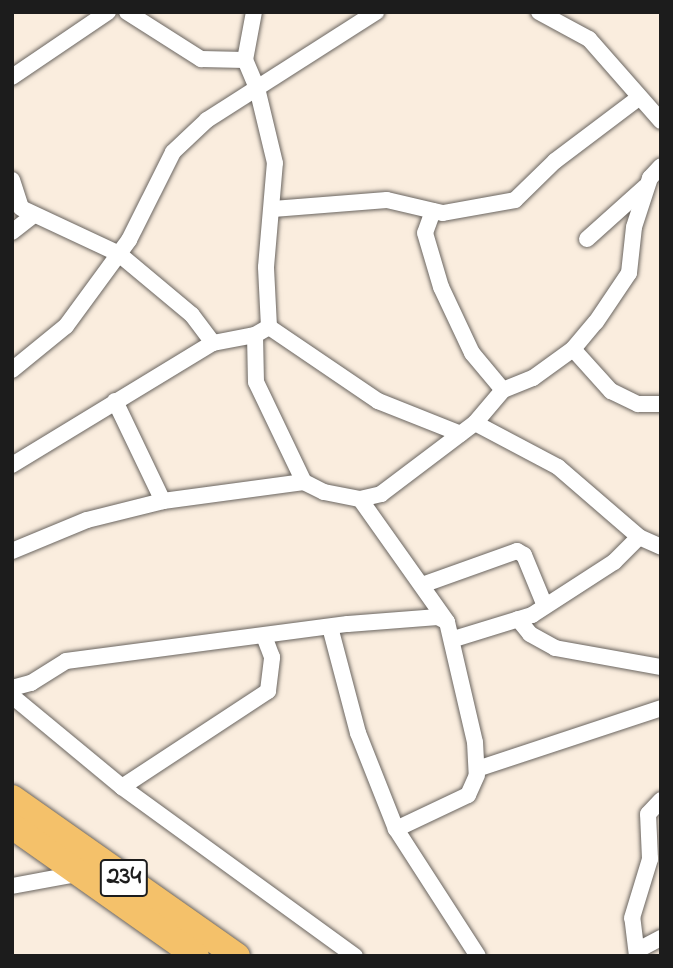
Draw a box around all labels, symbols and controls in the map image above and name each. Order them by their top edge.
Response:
road number: 234 [100,856,148,900]

